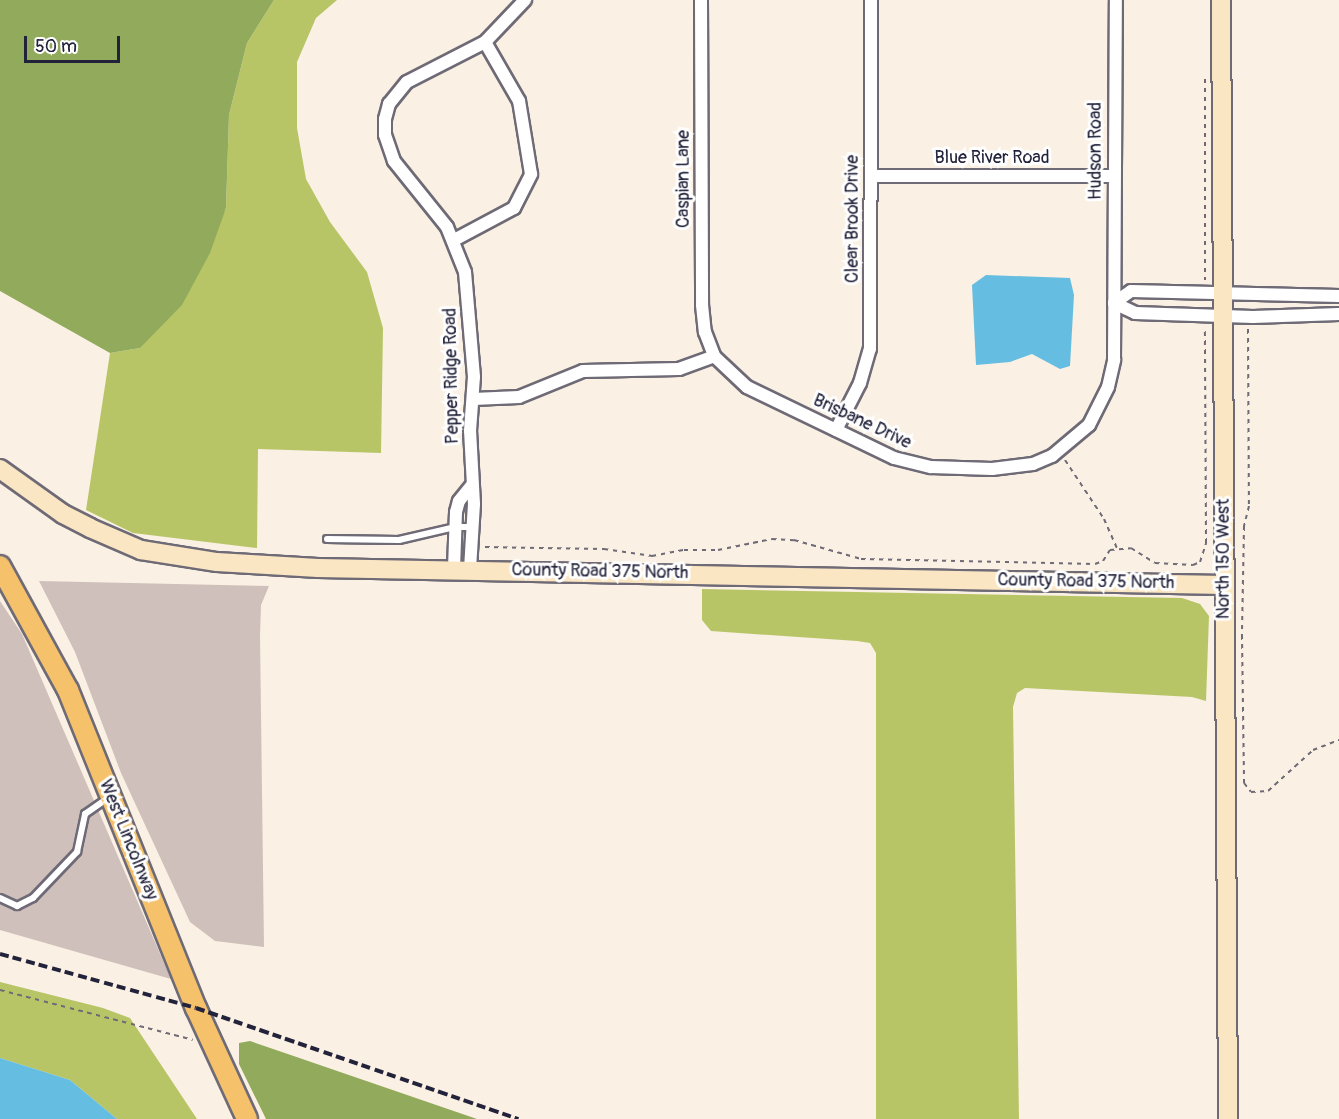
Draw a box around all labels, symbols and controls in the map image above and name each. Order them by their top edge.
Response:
scale bar [27,24,123,62]
text: 50 m [35,35,77,58]
street label: Hudson Road [1085,102,1107,200]
street label: Caspian Lane [673,130,695,228]
street label: Blue River Road [934,147,1050,169]
street label: Clear Brook Drive [842,155,864,283]
street label: Pepper Ridge Road [440,308,464,444]
street label: Brisbane Drive [809,390,915,454]
street label: North 150 West [1213,499,1235,619]
street label: County Road 375 North [511,560,689,584]
street label: County Road 375 North [997,570,1175,594]
street label: West Lincolnway [94,776,162,904]

